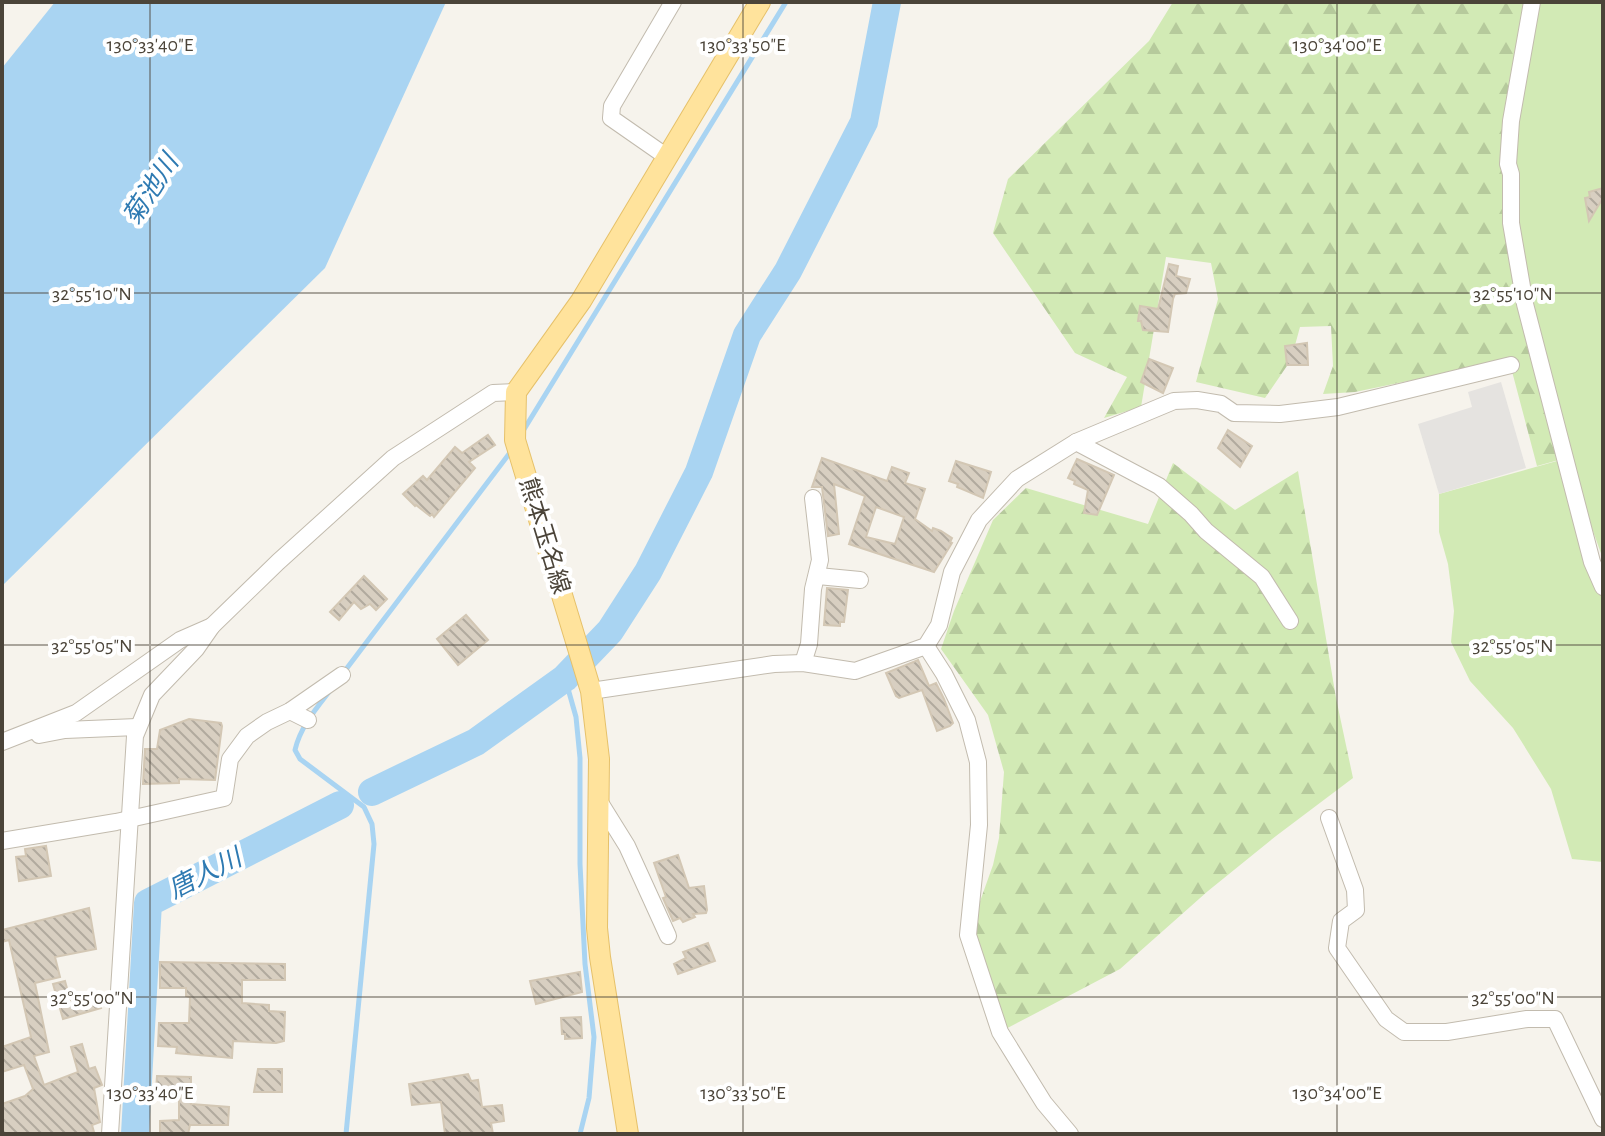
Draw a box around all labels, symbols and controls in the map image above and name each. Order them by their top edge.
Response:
text: 130°33'40"E [107,35,194,55]
text: 130°33'50"E [700,35,786,55]
text: 130°34'00"E [1292,35,1382,55]
water label: 菊池川 [118,147,185,230]
text: 32°55'10"N [52,284,132,304]
text: 32°55'10"N [1473,284,1553,304]
street label: 熊本玉名線 [515,475,575,597]
text: 32°55'05"N [51,636,133,656]
text: 32°55'05"N [1472,636,1554,656]
water label: 唐人川 [164,842,248,903]
text: 32°55'00"N [50,988,134,1008]
text: 32°55'00"N [1471,988,1555,1008]
text: 130°33'40"E [107,1083,194,1103]
text: 130°33'50"E [700,1083,786,1103]
text: 130°34'00"E [1292,1083,1382,1103]

